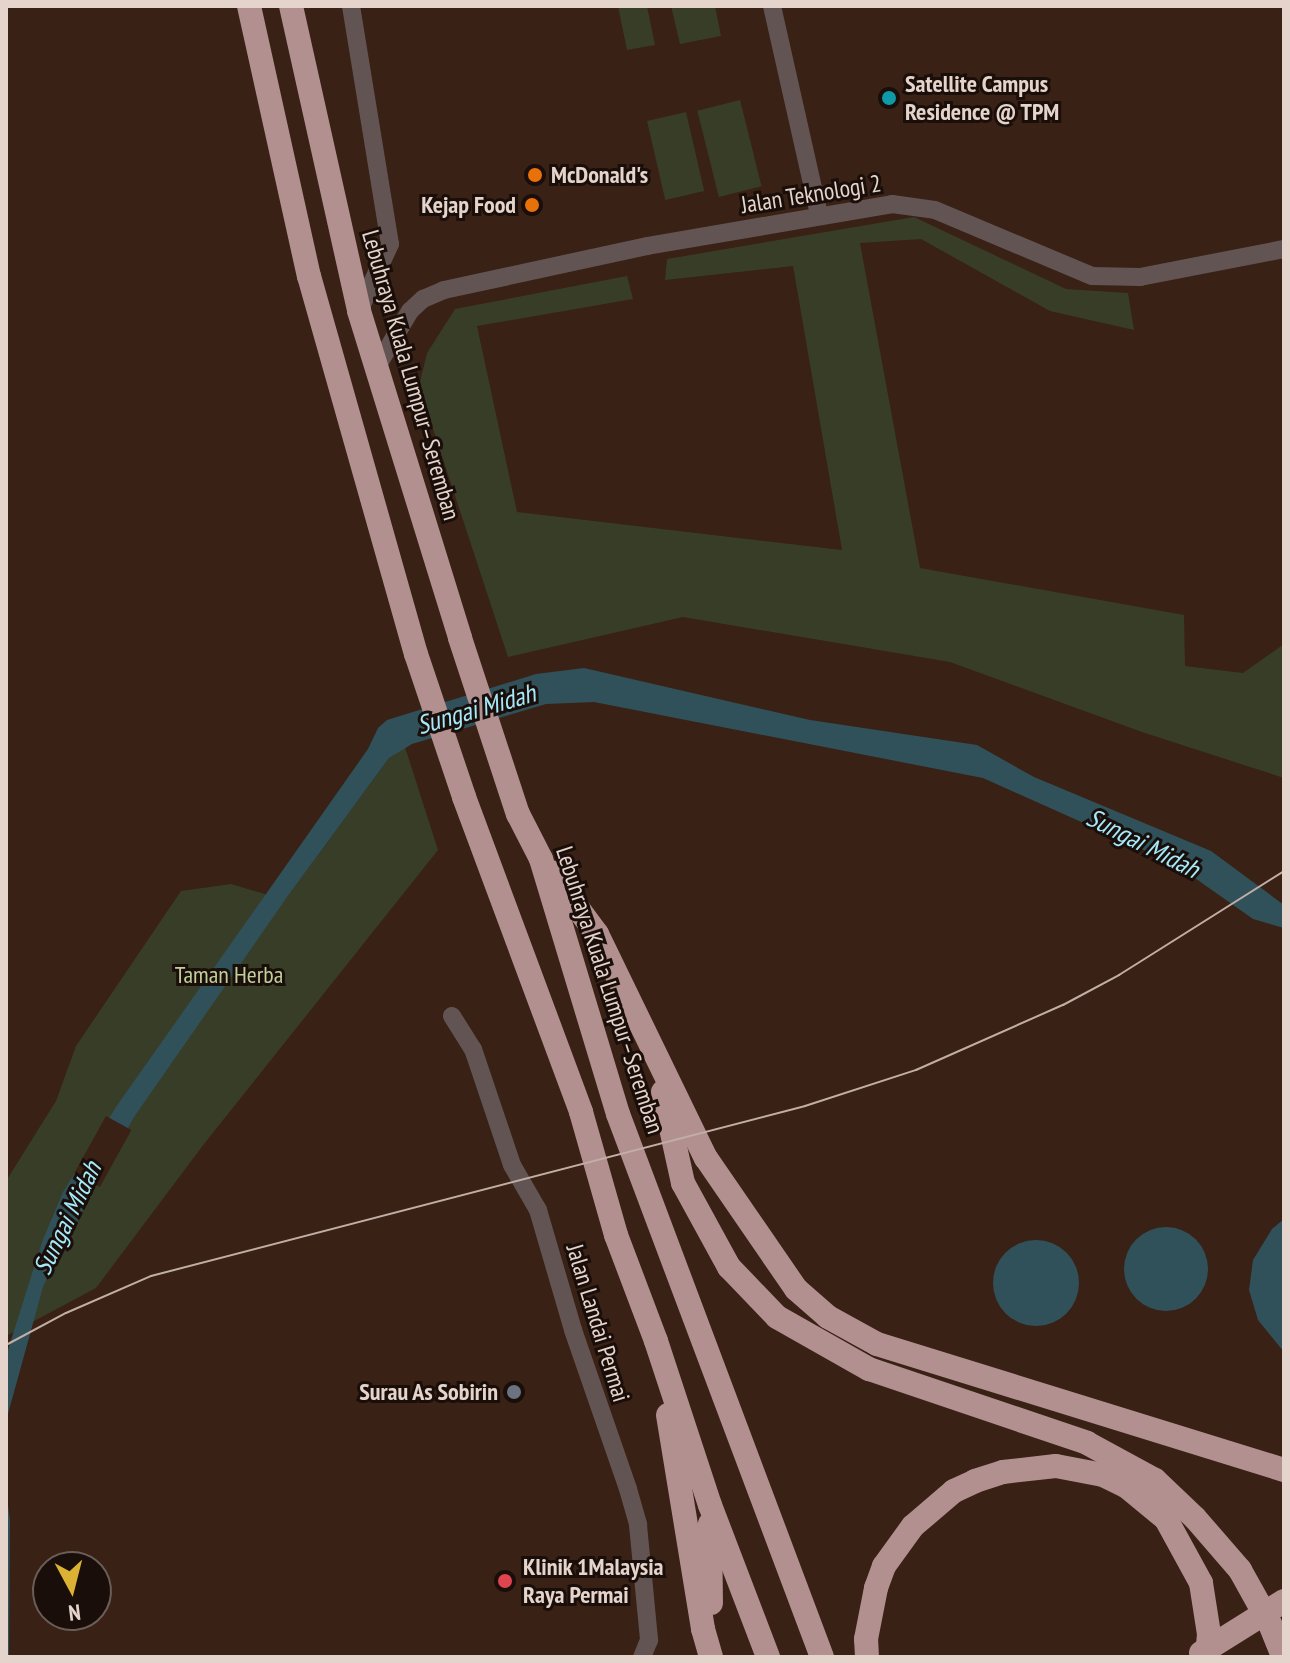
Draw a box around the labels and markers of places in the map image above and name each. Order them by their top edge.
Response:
place label: Satellite Campus Residence @ TPM [905,70,1060,126]
marker: Satellite Campus Residence @ TPM [880,89,898,107]
place label: McDonald's [551,161,648,189]
marker: McDonald's [526,166,544,184]
place label: Kejap Food [421,191,516,219]
marker: Kejap Food [523,196,541,214]
place label: Surau As Sobirin [358,1378,498,1406]
marker: Surau As Sobirin [505,1383,523,1401]
place label: Klinik 1Malaysia Raya Permai [523,1553,664,1609]
marker: Klinik 1Malaysia Raya Permai [494,1570,516,1592]

